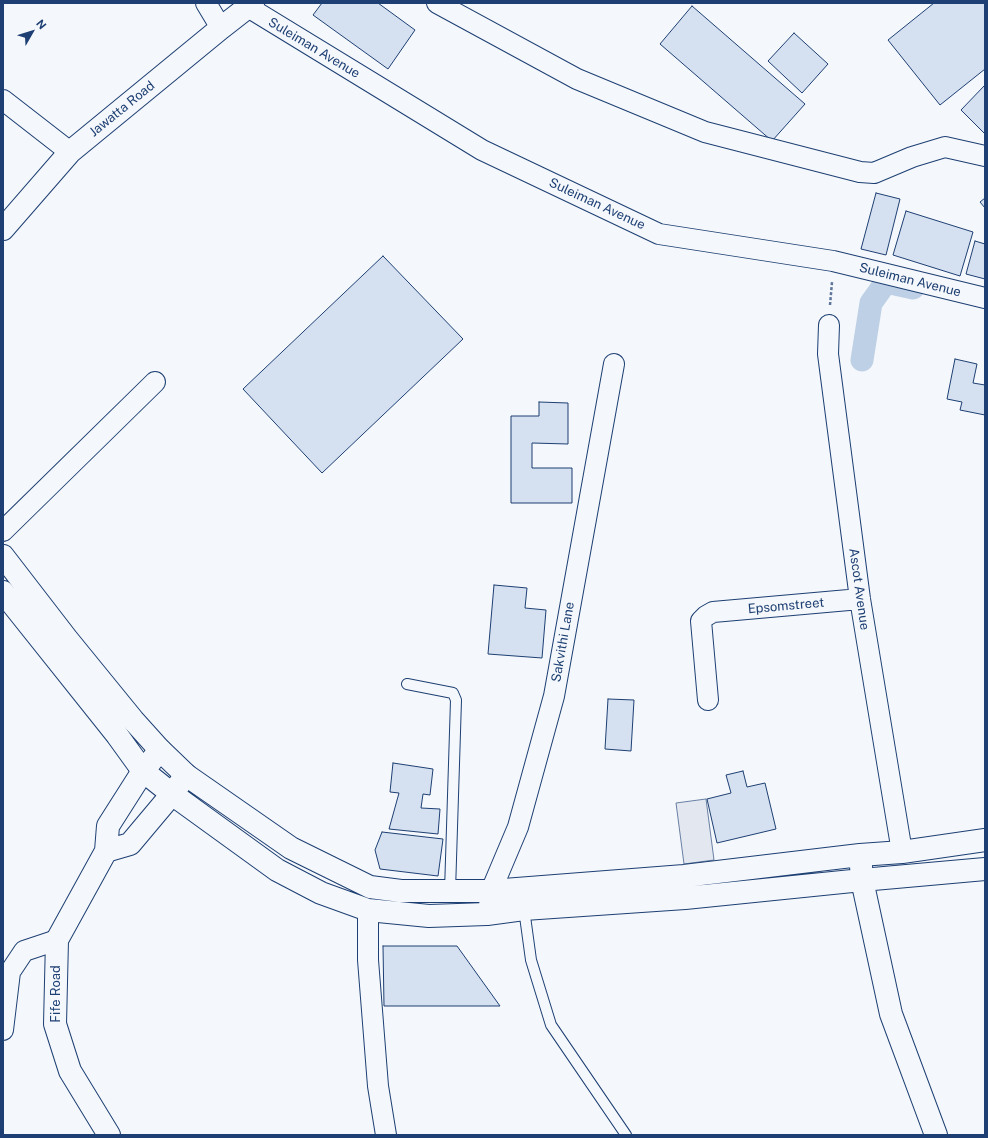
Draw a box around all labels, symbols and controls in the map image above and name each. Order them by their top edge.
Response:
north arrow [12,12,52,52]
street label: Suleiman Avenue [265,14,363,82]
text: N [34,17,49,32]
street label: Jawatta Road [86,78,158,140]
street label: Suleiman Avenue [546,175,648,233]
street label: Suleiman Avenue [857,260,963,300]
street label: Ascot Avenue [846,547,872,631]
street label: Epsomstreet [747,595,825,617]
street label: Sakvithi Lane [548,601,578,683]
street label: Fife Road [48,965,64,1023]

